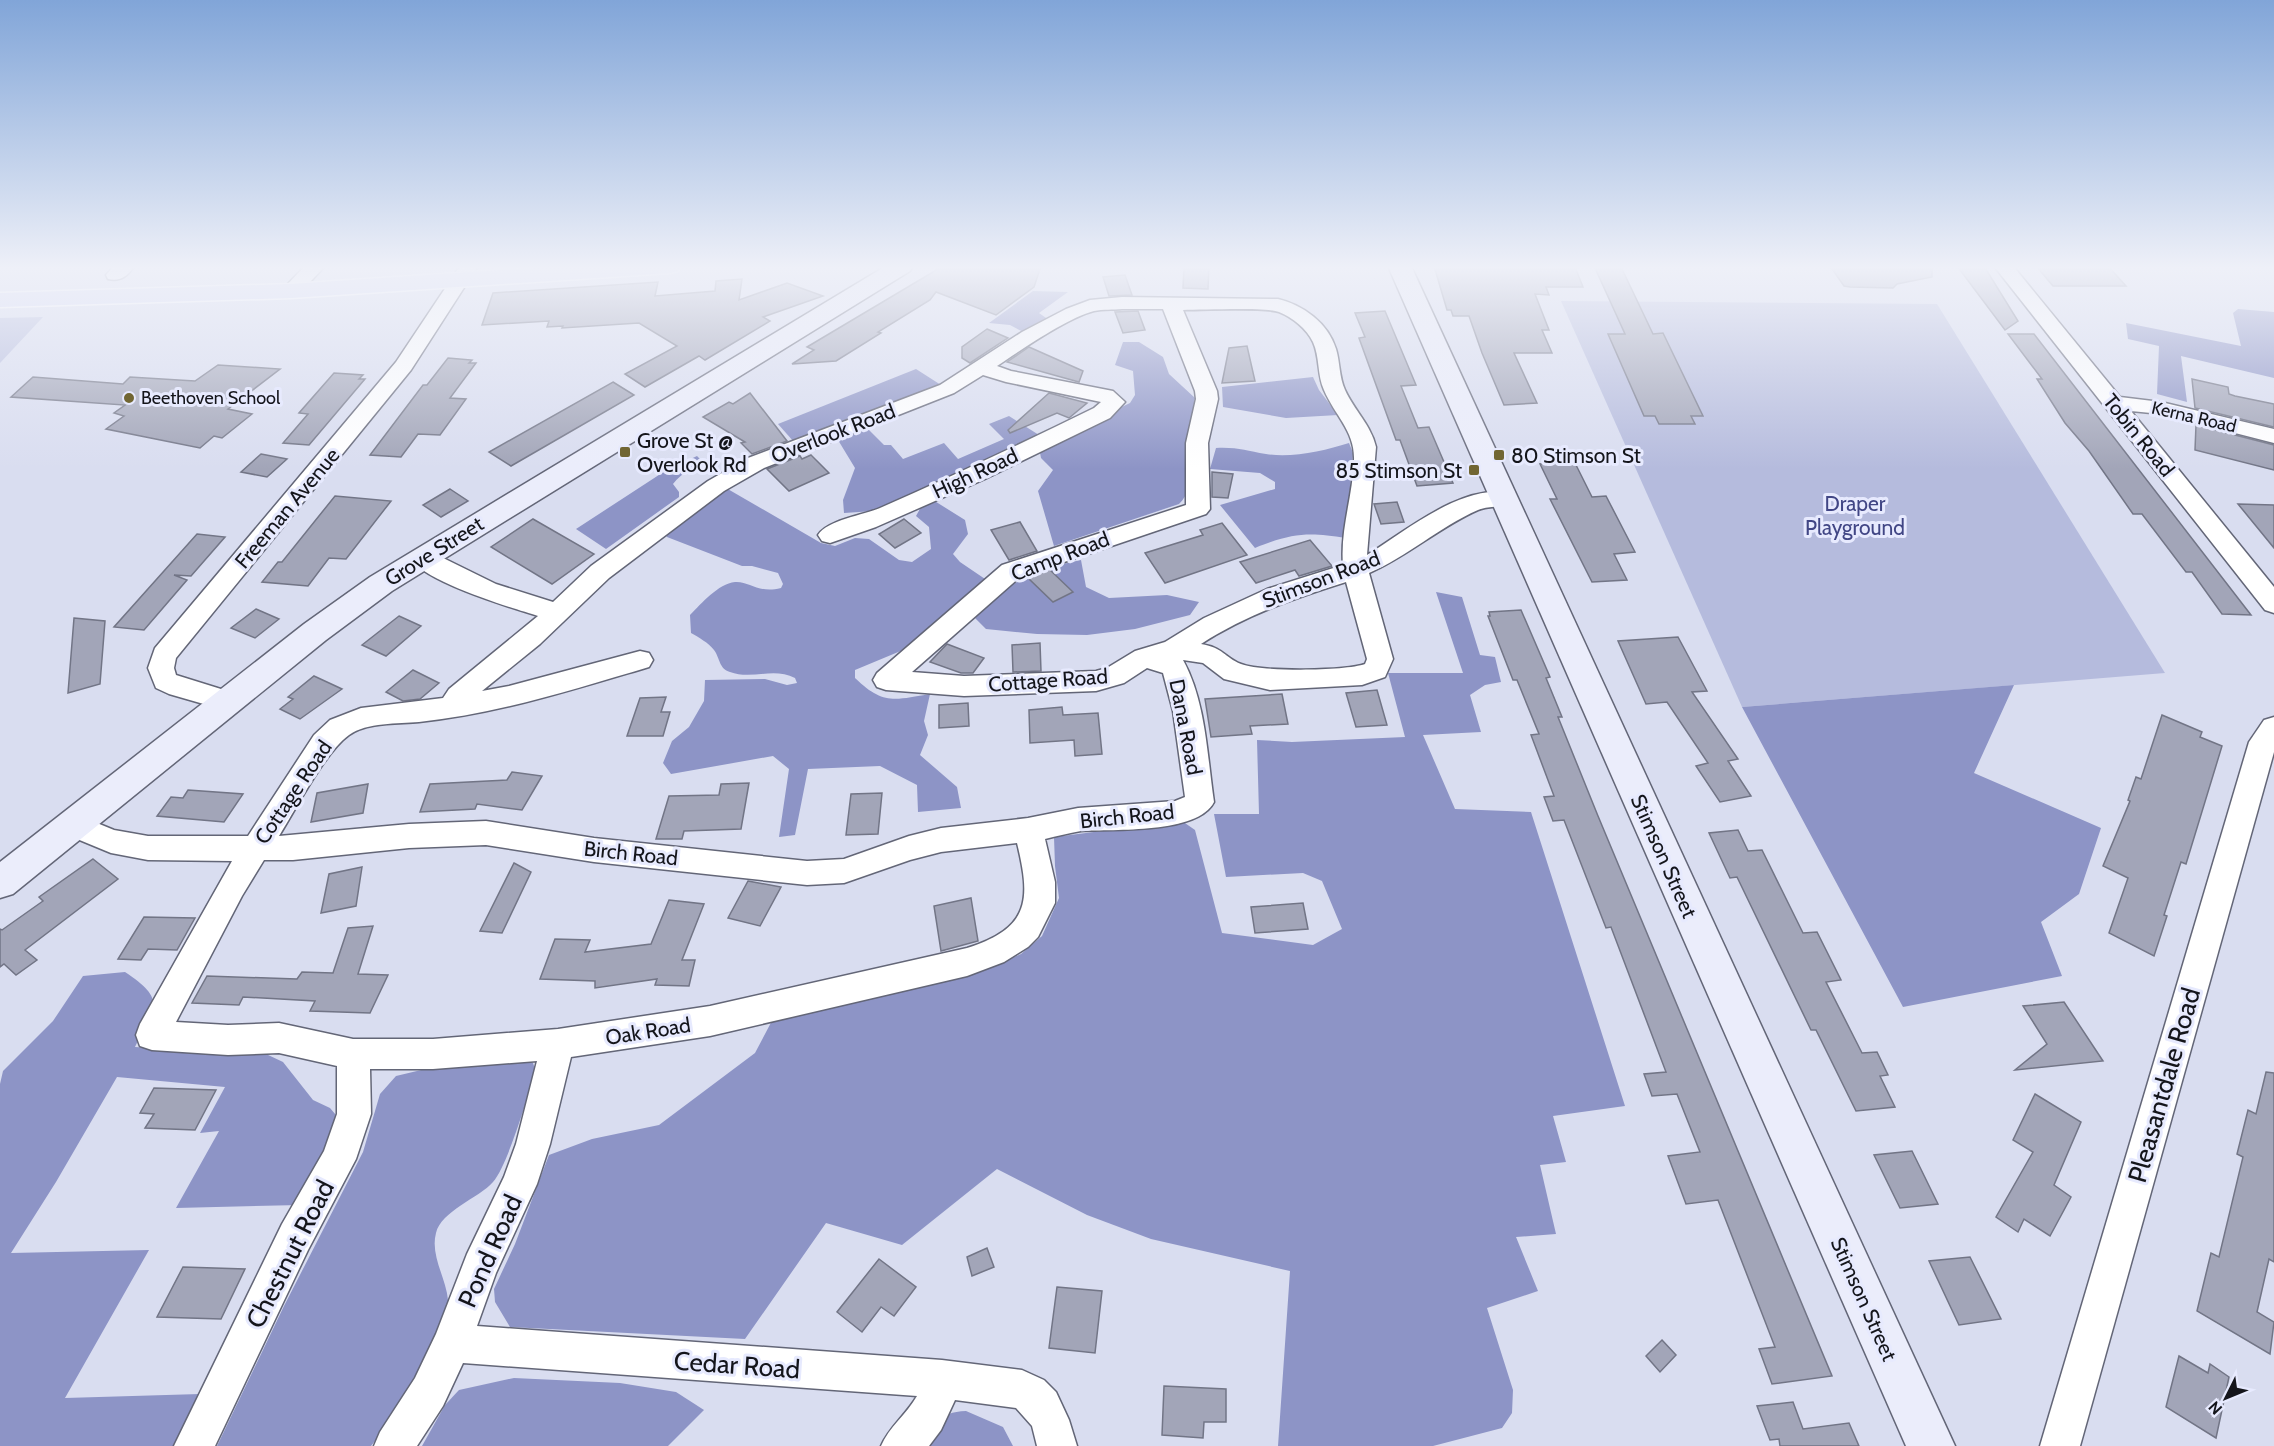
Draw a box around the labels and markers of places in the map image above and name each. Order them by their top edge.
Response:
place label: Beethoven School [141,387,281,409]
marker: Beethoven School [122,391,136,405]
place label: Grove St @ Overlook Rd [637,428,747,477]
place label: 80 Stimson St [1511,443,1641,468]
marker: Grove St @ Overlook Rd [618,445,632,459]
marker: 80 Stimson St [1492,448,1506,462]
place label: 85 Stimson St [1336,458,1462,483]
marker: 85 Stimson St [1467,463,1481,477]

